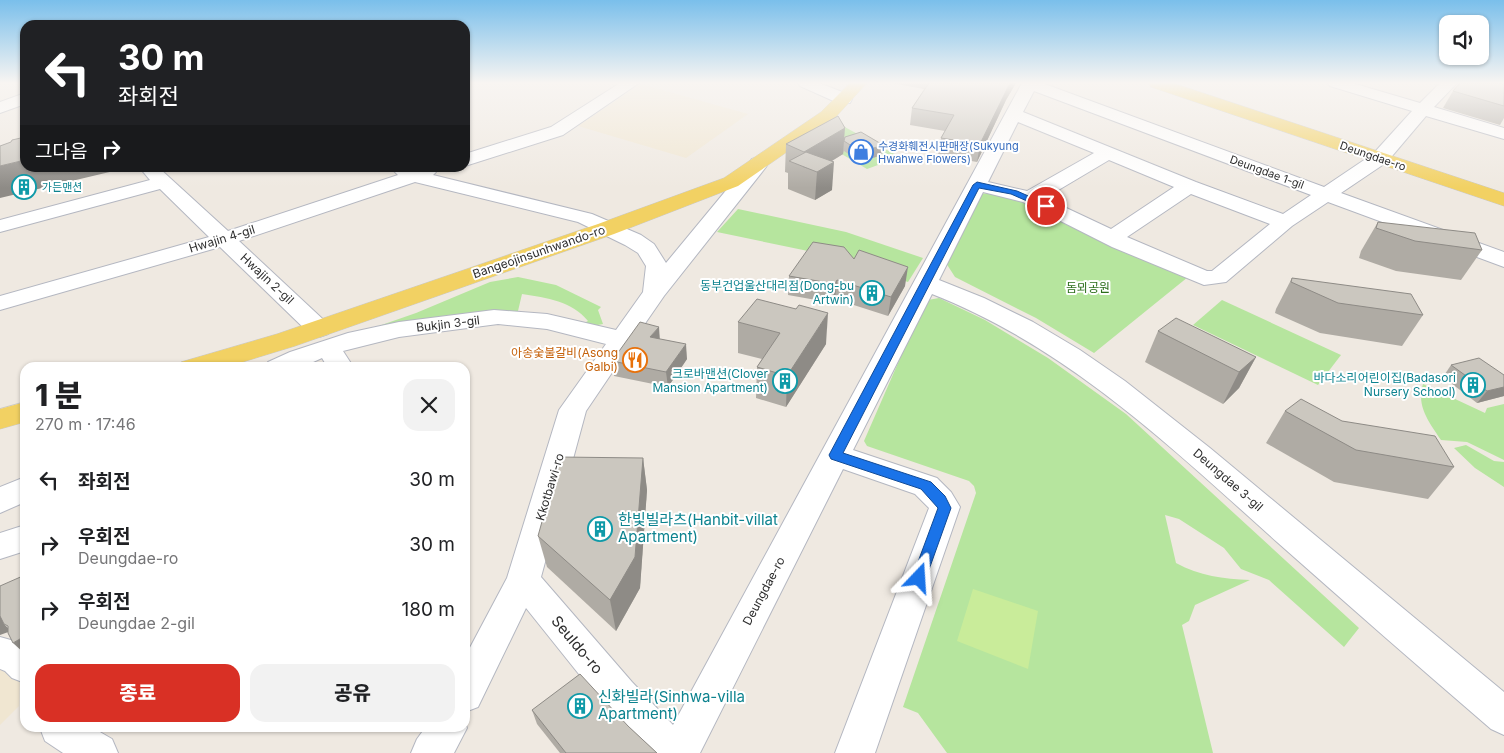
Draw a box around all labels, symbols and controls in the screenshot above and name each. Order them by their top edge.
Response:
map controls [1439,15,1489,65]
button: sound [1439,15,1489,65]
text: 30 m [118,36,204,78]
icon: left [35,40,100,105]
text: 좌회전 [118,83,179,109]
icon: right [97,135,125,163]
street label: Deungdae-ro [1338,138,1408,174]
shop icon: 수경화훼전시판매장(Sukyung Hwahwe Flowers) [848,139,874,165]
place label: 수경화훼전시판매장(Sukyung Hwahwe Flowers) [878,139,1019,166]
text: 그다음 [35,140,87,163]
street label: Deungdae 1-gil [1228,152,1306,192]
building icon: 가든맨션 [11,174,37,200]
place label: 가든맨션 [42,180,82,194]
pin [1025,185,1067,227]
icon: arrive [1032,192,1060,220]
street label: Hwajin 4-gil [187,221,257,256]
street label: Bangeojinsunhwando-ro [471,222,607,281]
street label: Hwajin 2-gil [237,250,297,307]
place label: 동부건업울산대리점(Dong-bu Artwin) [700,278,854,307]
building icon: 동부건업울산대리점(Dong-bu Artwin) [859,280,885,306]
park label: 돔뫼공원 [1066,280,1110,295]
street label: Bukjin 3-gil [415,312,481,335]
place label: 아송숯불갈비(Asong Galbi) [511,345,618,374]
restaurant icon: 아송숯불갈비(Asong Galbi) [622,347,648,373]
place label: 크로바맨션(Clover Mansion Apartment) [652,366,768,395]
building icon: 크로바맨션(Clover Mansion Apartment) [772,368,798,394]
place label: 바다소리어린이집(Badasori Nursery School) [1313,370,1456,399]
building icon: 바다소리어린이집(Badasori Nursery School) [1460,372,1486,398]
text: 1 분 [35,377,82,413]
button: close [403,379,455,431]
text: 270 m · 17:46 [35,414,136,434]
street label: Deungdae 3-gil [1190,445,1266,514]
street label: Kkotbawi-ro [532,451,567,522]
icon: left [35,466,63,494]
text: 30 m [409,468,455,491]
text: 좌회전 [78,470,130,493]
place label: 한빛빌라츠(Hanbit-villat Apartment) [618,510,778,546]
building icon: 한빛빌라츠(Hanbit-villat Apartment) [587,516,613,542]
text: 우회전 [78,525,130,548]
icon: right [35,531,63,559]
text: 30 m [409,533,455,556]
text: Deungdae-ro [78,548,178,568]
position arrow [892,551,944,603]
street label: Deungdae-ro [739,554,788,628]
text: 우회전 [78,590,130,613]
icon: right [35,596,63,624]
text: 180 m [402,598,455,621]
street label: Seuldo-ro [547,612,607,678]
text: Deungdae 2-gil [78,613,195,633]
button: 종료 [35,664,240,722]
button: 공유 [250,664,455,722]
place label: 신화빌라(Sinhwa-villa Apartment) [598,687,745,723]
building icon: 신화빌라(Sinhwa-villa Apartment) [567,693,593,719]

